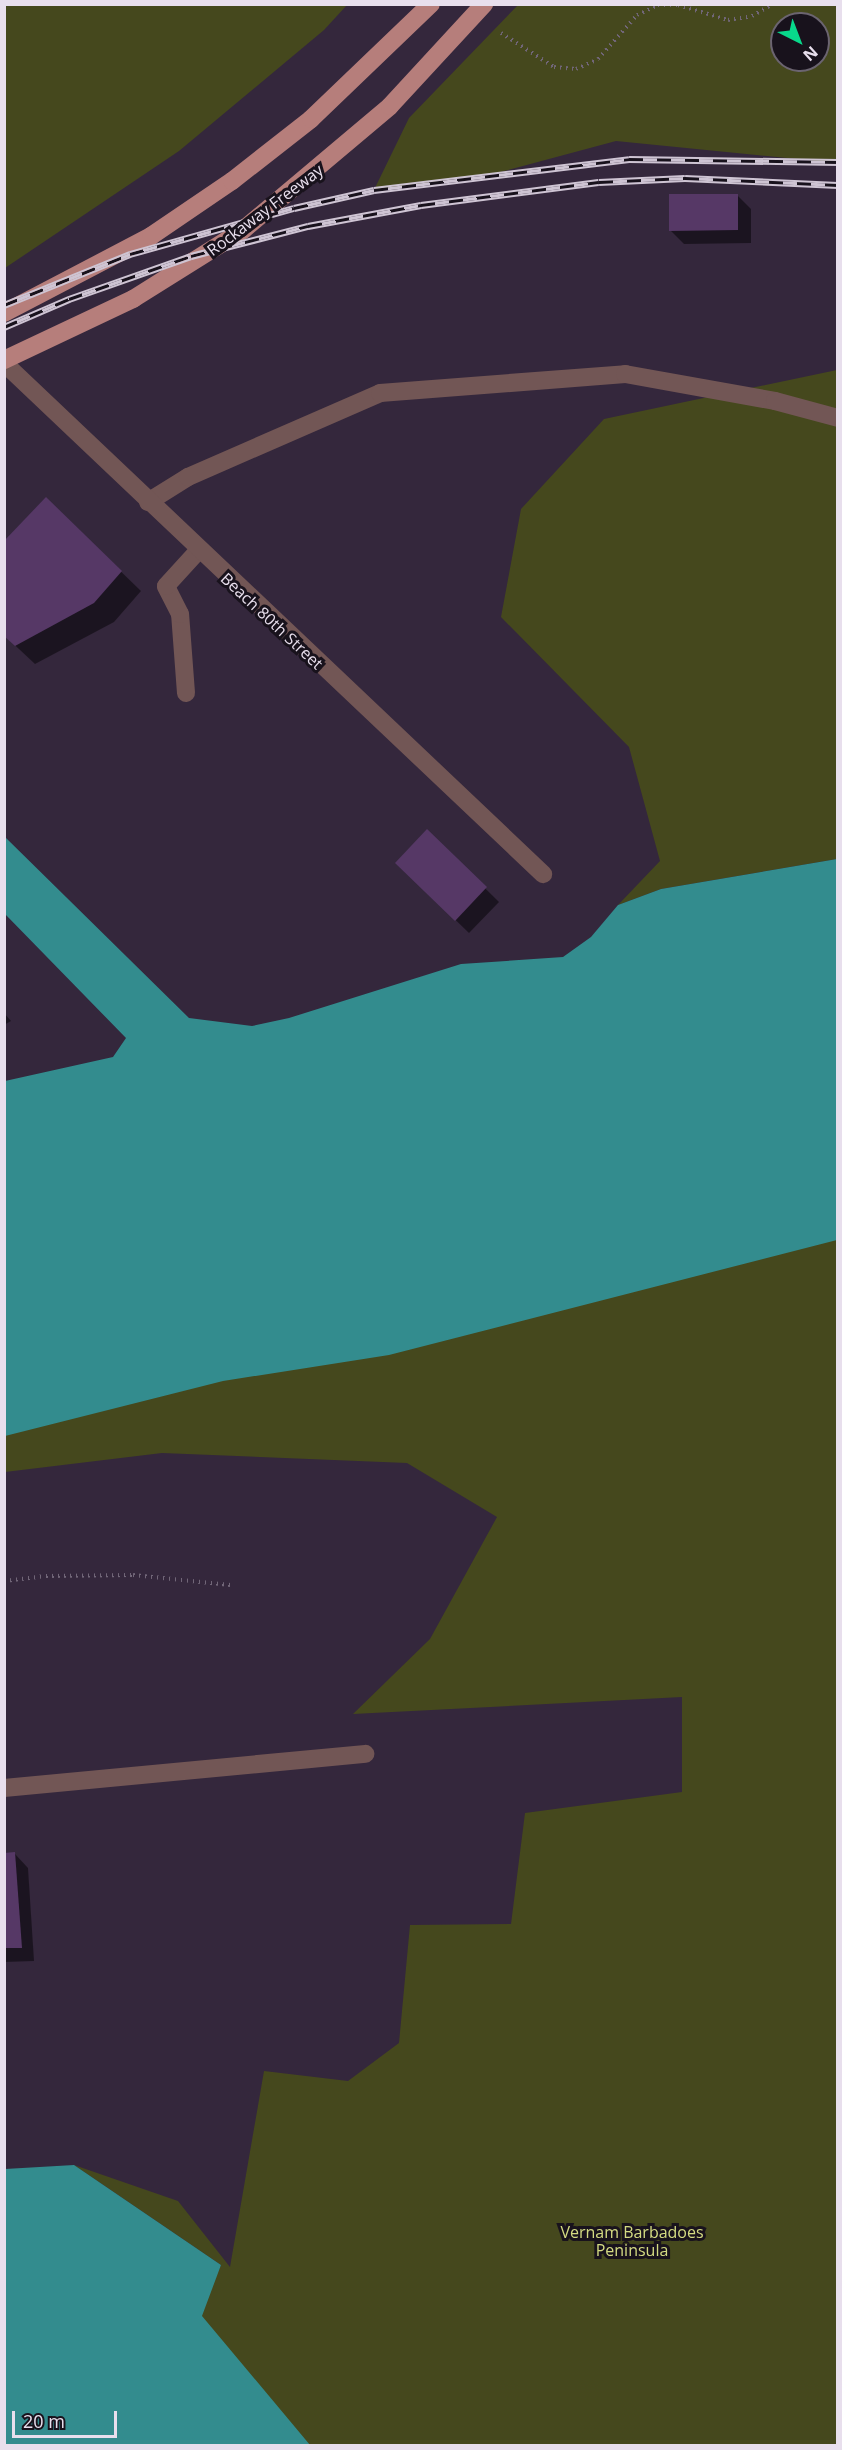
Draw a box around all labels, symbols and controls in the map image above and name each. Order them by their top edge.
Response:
north arrow [770,12,830,72]
text: N [799,41,823,66]
street label: Rockaway Freeway [203,160,327,260]
street label: Beach 80th Street [217,569,327,673]
park label: Vernam Barbadoes Peninsula [560,2222,704,2260]
scale bar [15,2399,120,2437]
text: 20 m [23,2409,65,2433]

